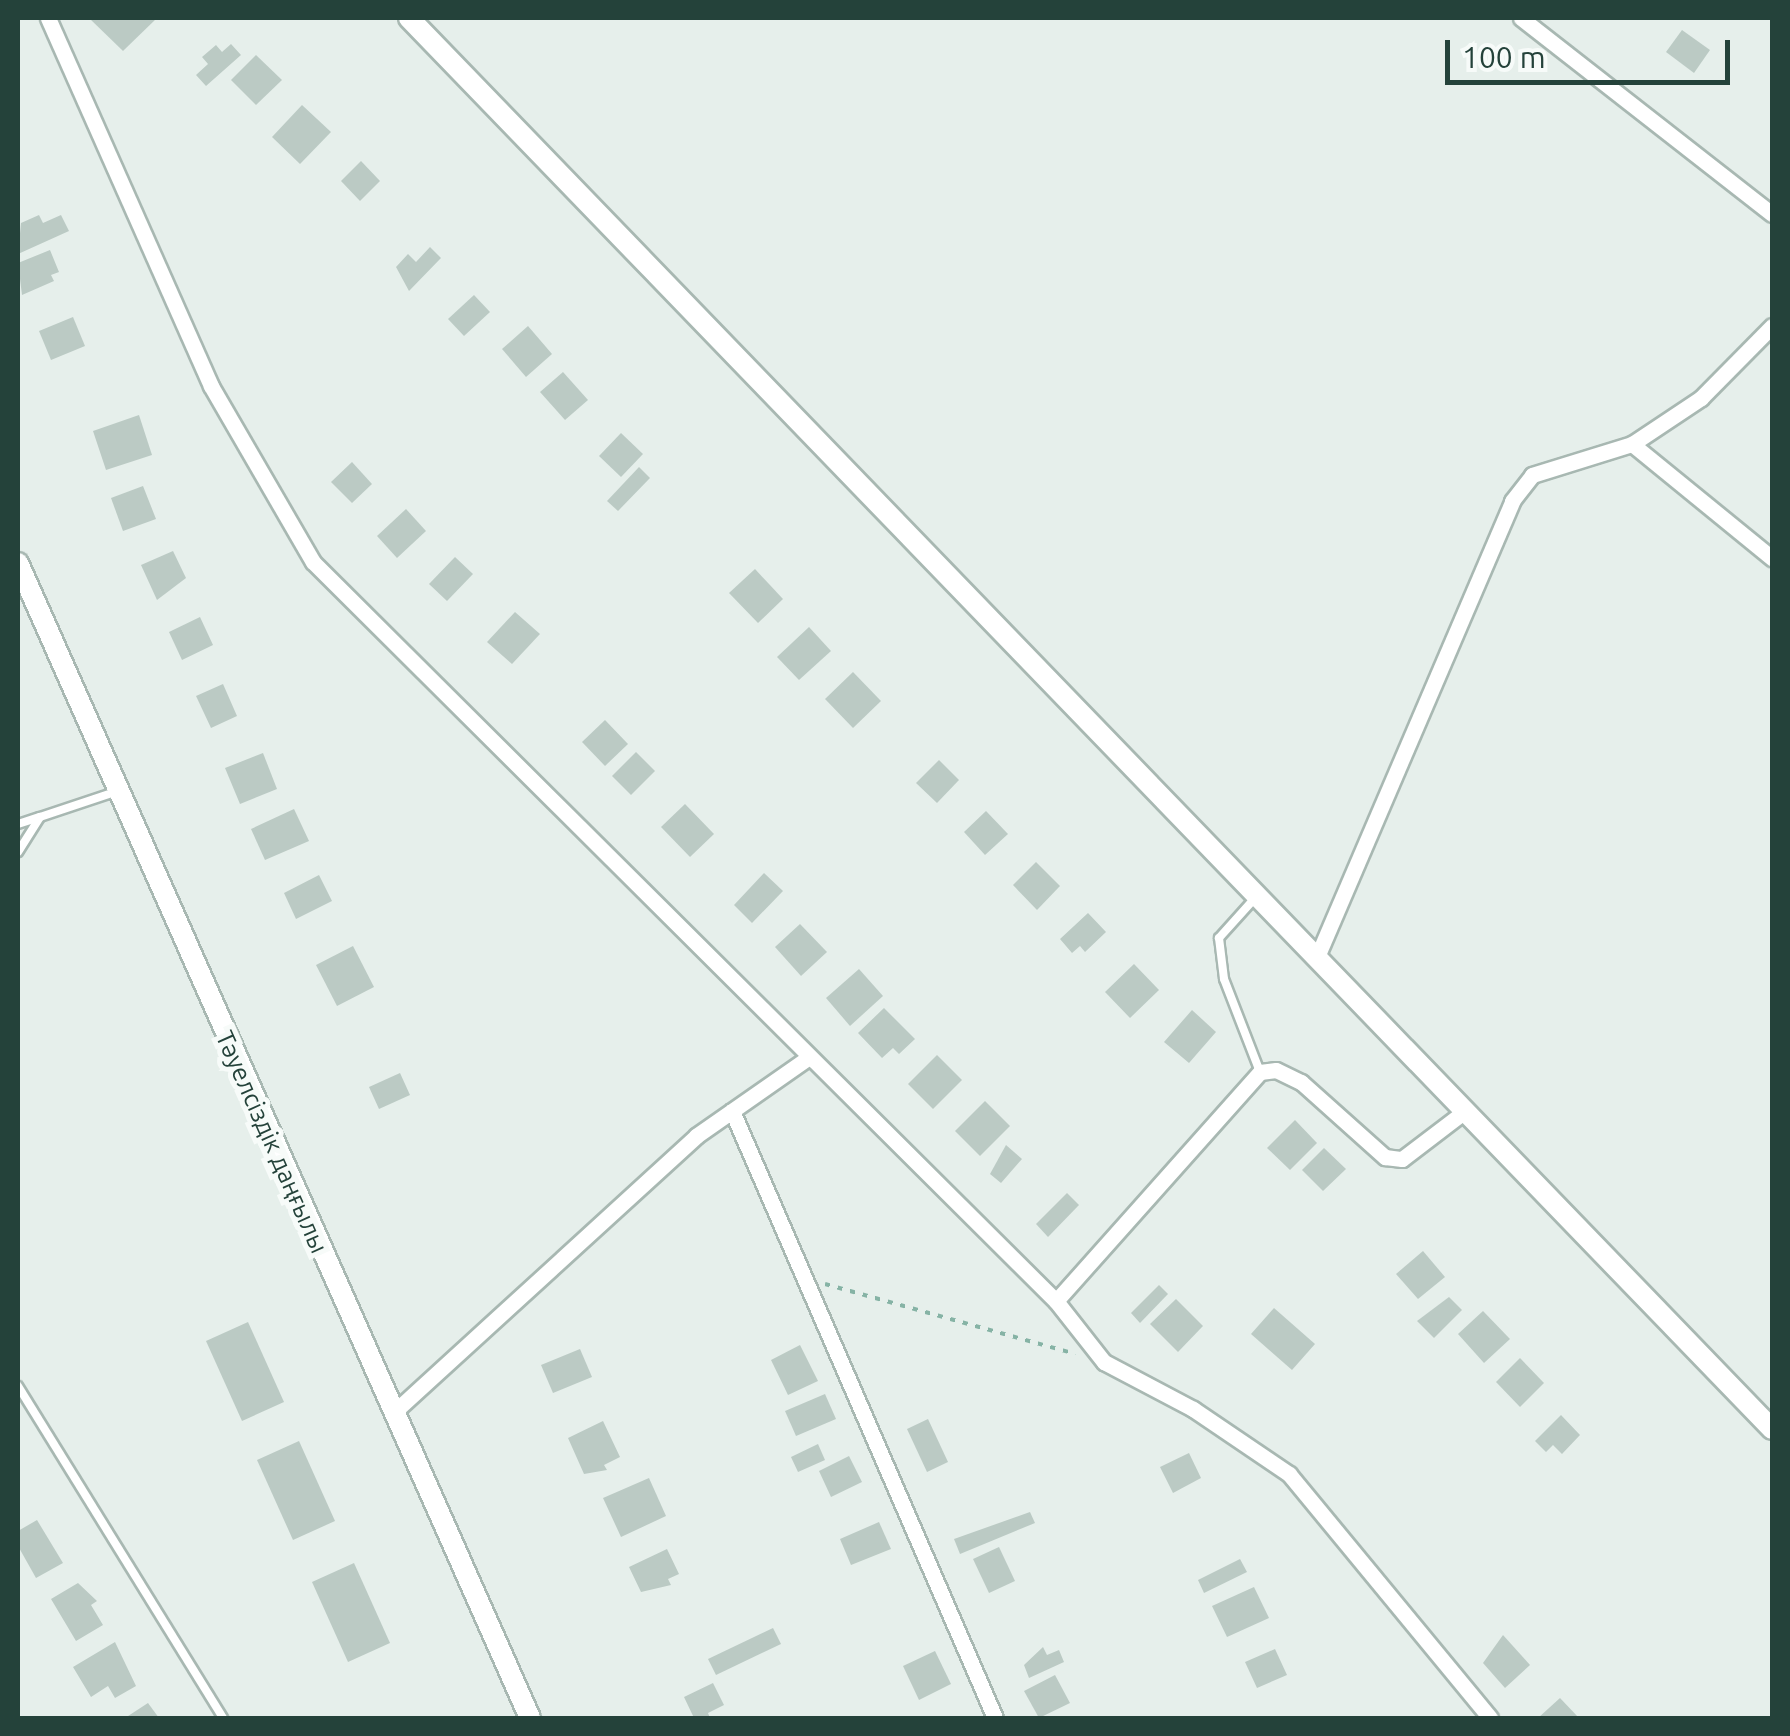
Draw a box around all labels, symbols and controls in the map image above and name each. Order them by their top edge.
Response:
scale bar [1450,20,1735,82]
text: 100 m [1462,40,1546,74]
street label: Тәуелсіздік даңғылы [209,1026,335,1258]

